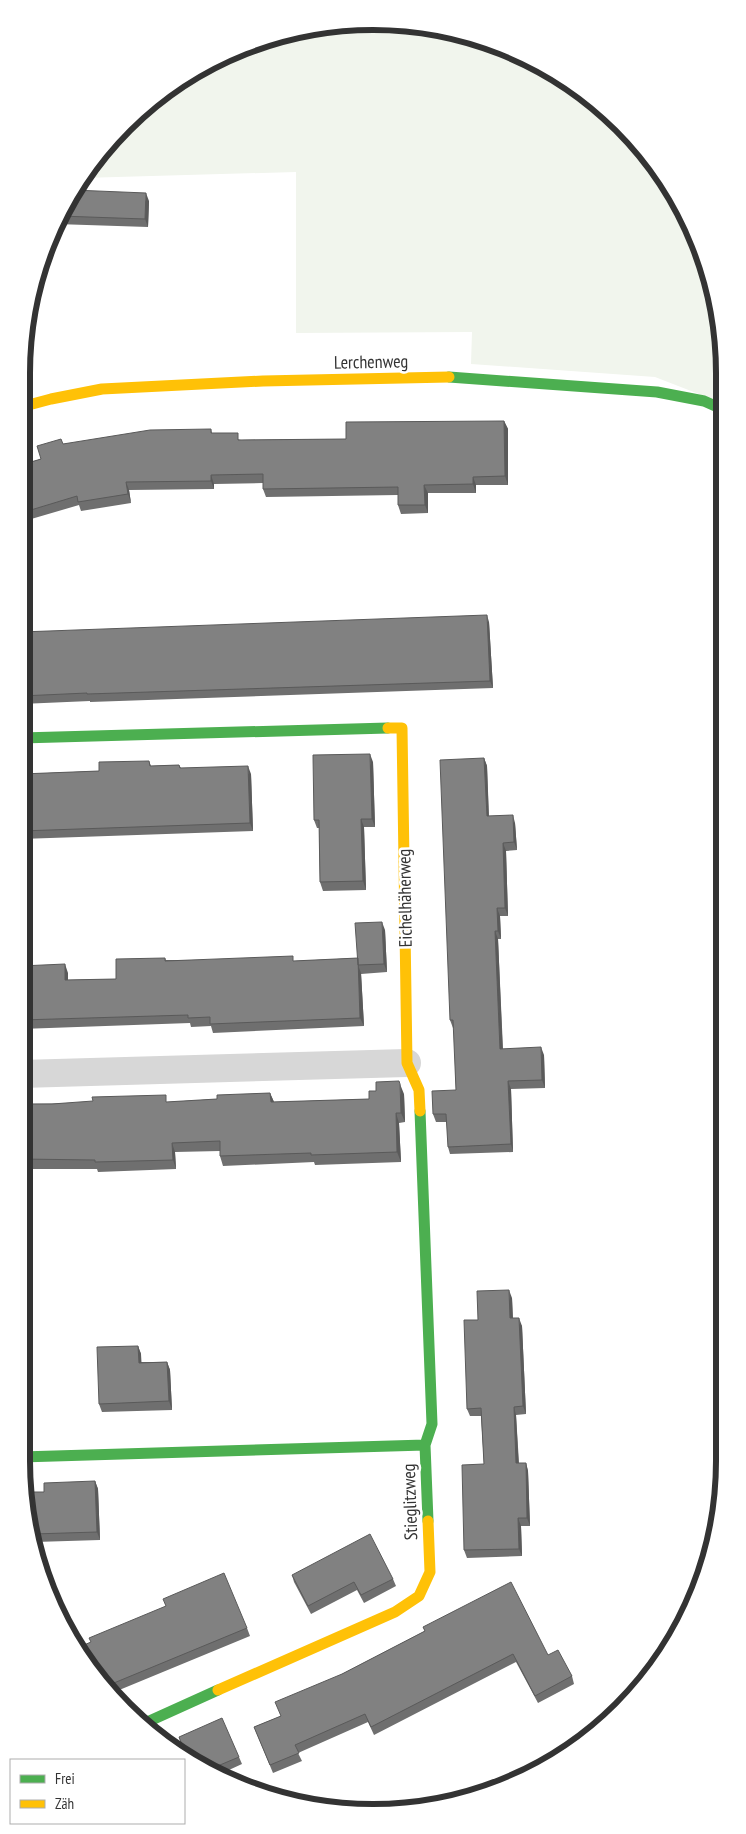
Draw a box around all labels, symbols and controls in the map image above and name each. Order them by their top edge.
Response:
street label: Lerchenweg [334,349,408,374]
street label: Eichelhäherweg [392,849,417,947]
street label: Stieglitzweg [397,1463,422,1541]
legend [10,1759,185,1824]
text: Frei [55,1769,75,1788]
text: Zäh [55,1794,74,1813]

